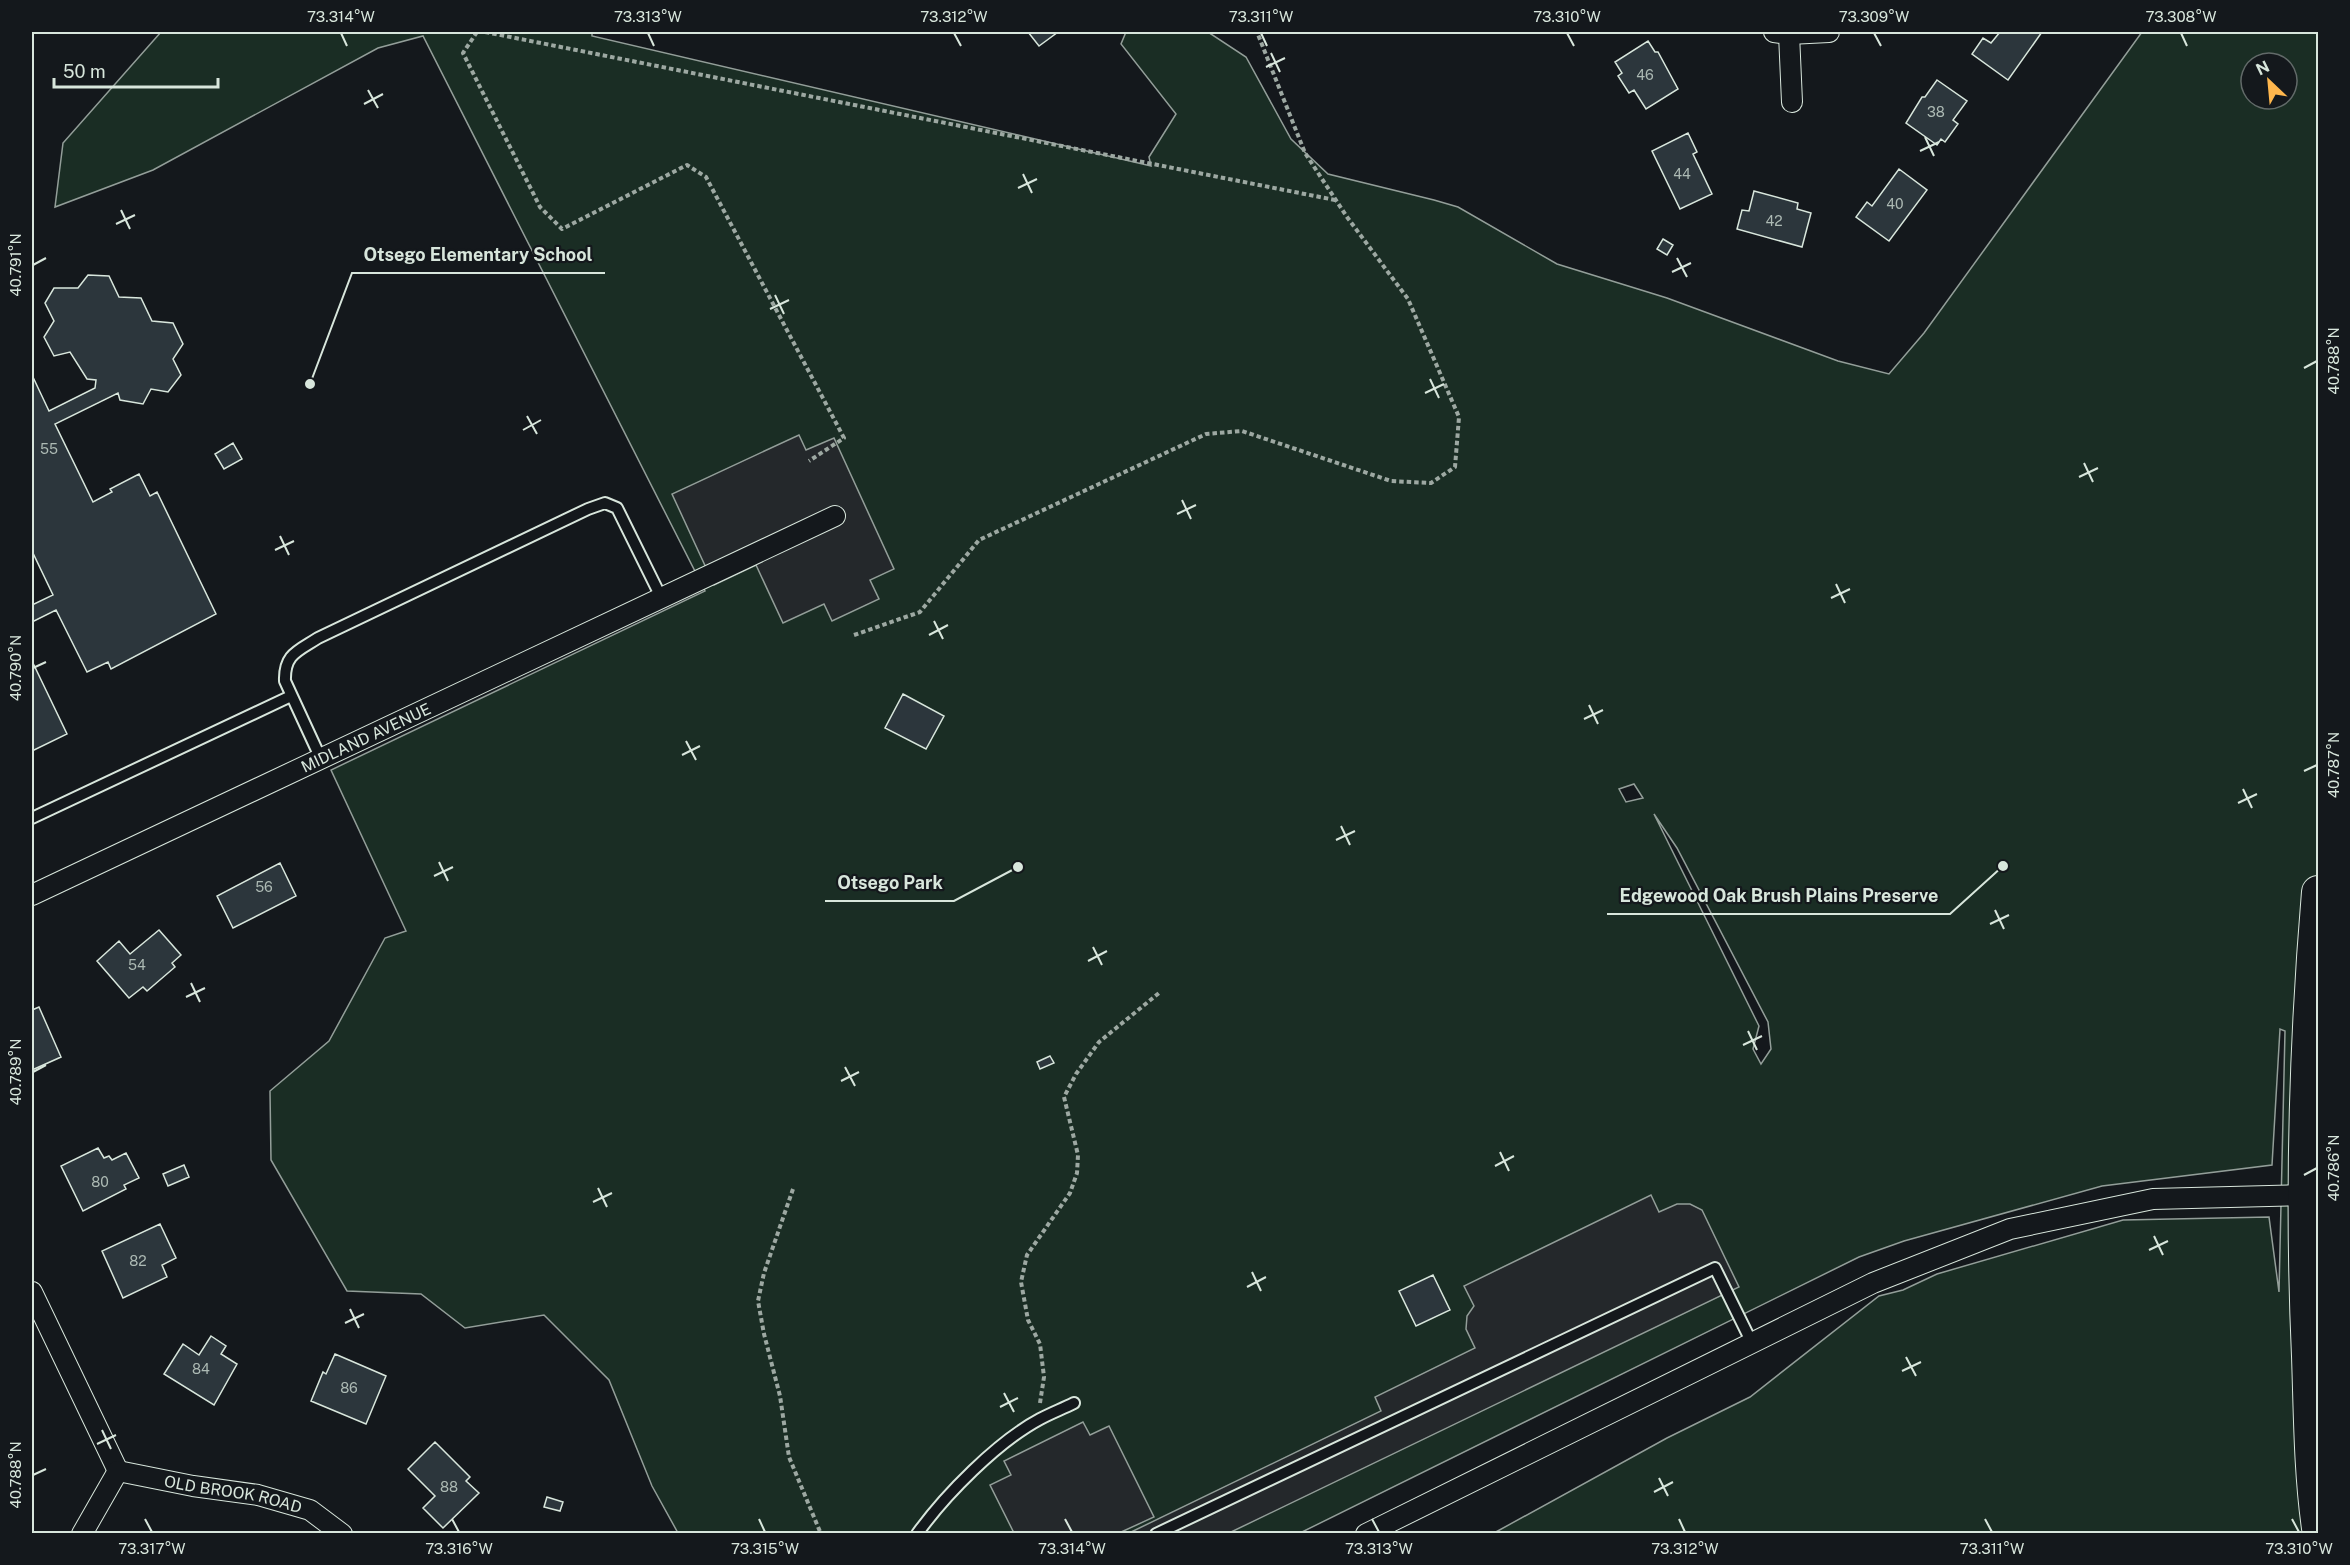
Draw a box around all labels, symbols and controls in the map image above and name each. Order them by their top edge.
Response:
text: 73.314°W [307,8,375,25]
text: 73.313°W [614,8,682,25]
text: 73.312°W [920,8,988,25]
text: 73.311°W [1229,8,1293,25]
text: 73.310°W [1533,8,1601,25]
text: 73.309°W [1839,8,1909,25]
text: 73.308°W [2146,8,2216,25]
scale bar [54,51,218,89]
north arrow [2239,51,2299,111]
text: N [2253,57,2272,79]
text: 50 m [63,61,106,82]
house number: 46 [1636,67,1654,83]
house number: 38 [1927,104,1945,120]
house number: 44 [1673,166,1691,182]
house number: 40 [1886,196,1904,212]
house number: 42 [1765,213,1783,229]
text: 40.791°N [7,233,24,297]
callout: Otsego Elementary School [352,237,605,273]
text: Otsego Elementary School [364,244,593,265]
text: 40.788°N [2325,327,2342,395]
house number: 55 [40,441,58,457]
text: 40.790°N [7,635,24,701]
street label: MIDLAND AVENUE [298,699,434,777]
text: 40.787°N [2325,732,2342,798]
callout: Otsego Park [825,865,954,901]
text: Otsego Park [837,872,943,893]
callout: Edgewood Oak Brush Plains Preserve [1607,878,1950,914]
house number: 56 [255,879,273,895]
text: Edgewood Oak Brush Plains Preserve [1620,885,1938,906]
house number: 54 [128,957,146,973]
text: 40.789°N [7,1038,24,1106]
text: 40.786°N [2325,1134,2342,1202]
house number: 80 [91,1174,109,1190]
house number: 82 [129,1253,147,1269]
house number: 84 [192,1361,210,1377]
house number: 86 [340,1380,358,1396]
text: 40.788°N [7,1441,24,1509]
street label: OLD BROOK ROAD [162,1471,304,1517]
house number: 88 [440,1479,458,1495]
text: 73.317°W [118,1540,186,1557]
text: 73.316°W [425,1540,493,1557]
text: 73.315°W [731,1540,799,1557]
text: 73.314°W [1038,1540,1106,1557]
text: 73.313°W [1345,1540,1413,1557]
text: 73.312°W [1651,1540,1719,1557]
text: 73.311°W [1960,1540,2024,1557]
text: 73.310°W [2265,1540,2333,1557]

